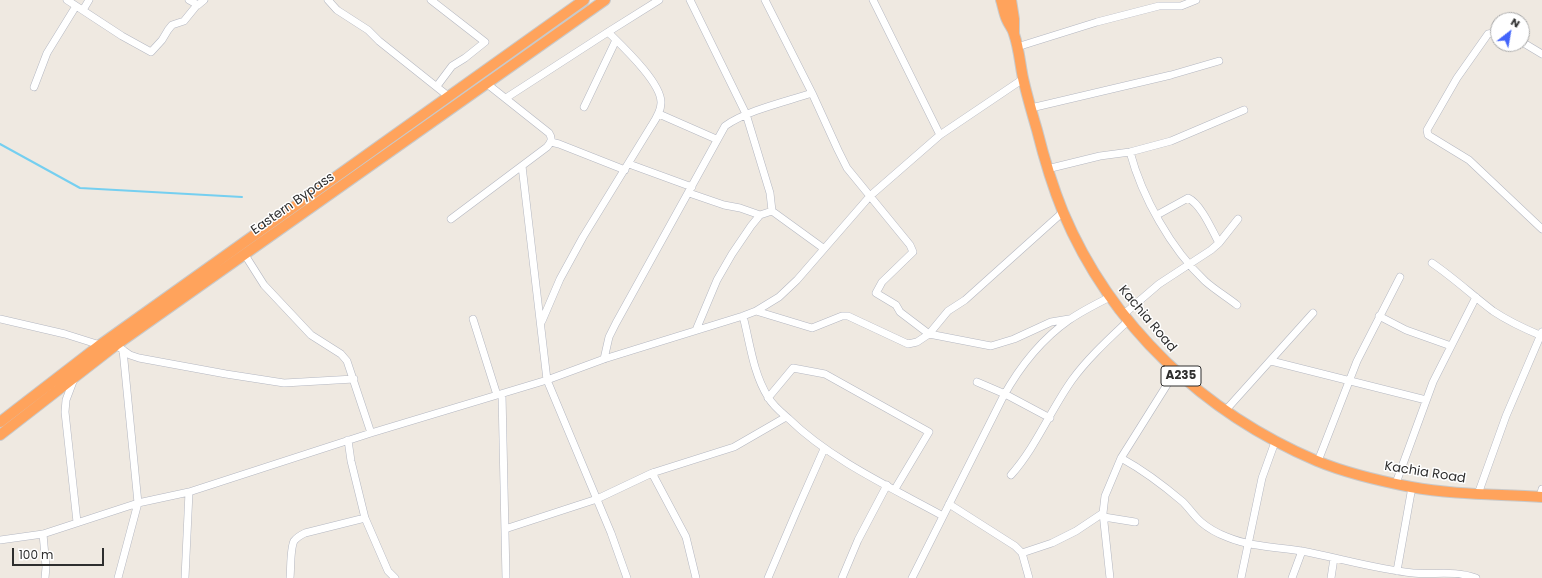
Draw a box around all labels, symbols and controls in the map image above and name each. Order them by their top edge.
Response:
north arrow [1490,12,1530,52]
text: N [1508,14,1523,32]
street label: Eastern Bypass [248,169,338,239]
street label: Kachia Road [1115,283,1179,355]
road number: A235 [1161,366,1201,386]
street label: Kachia Road [1383,459,1467,487]
scale bar [14,540,106,566]
text: 100 m [19,546,53,563]

